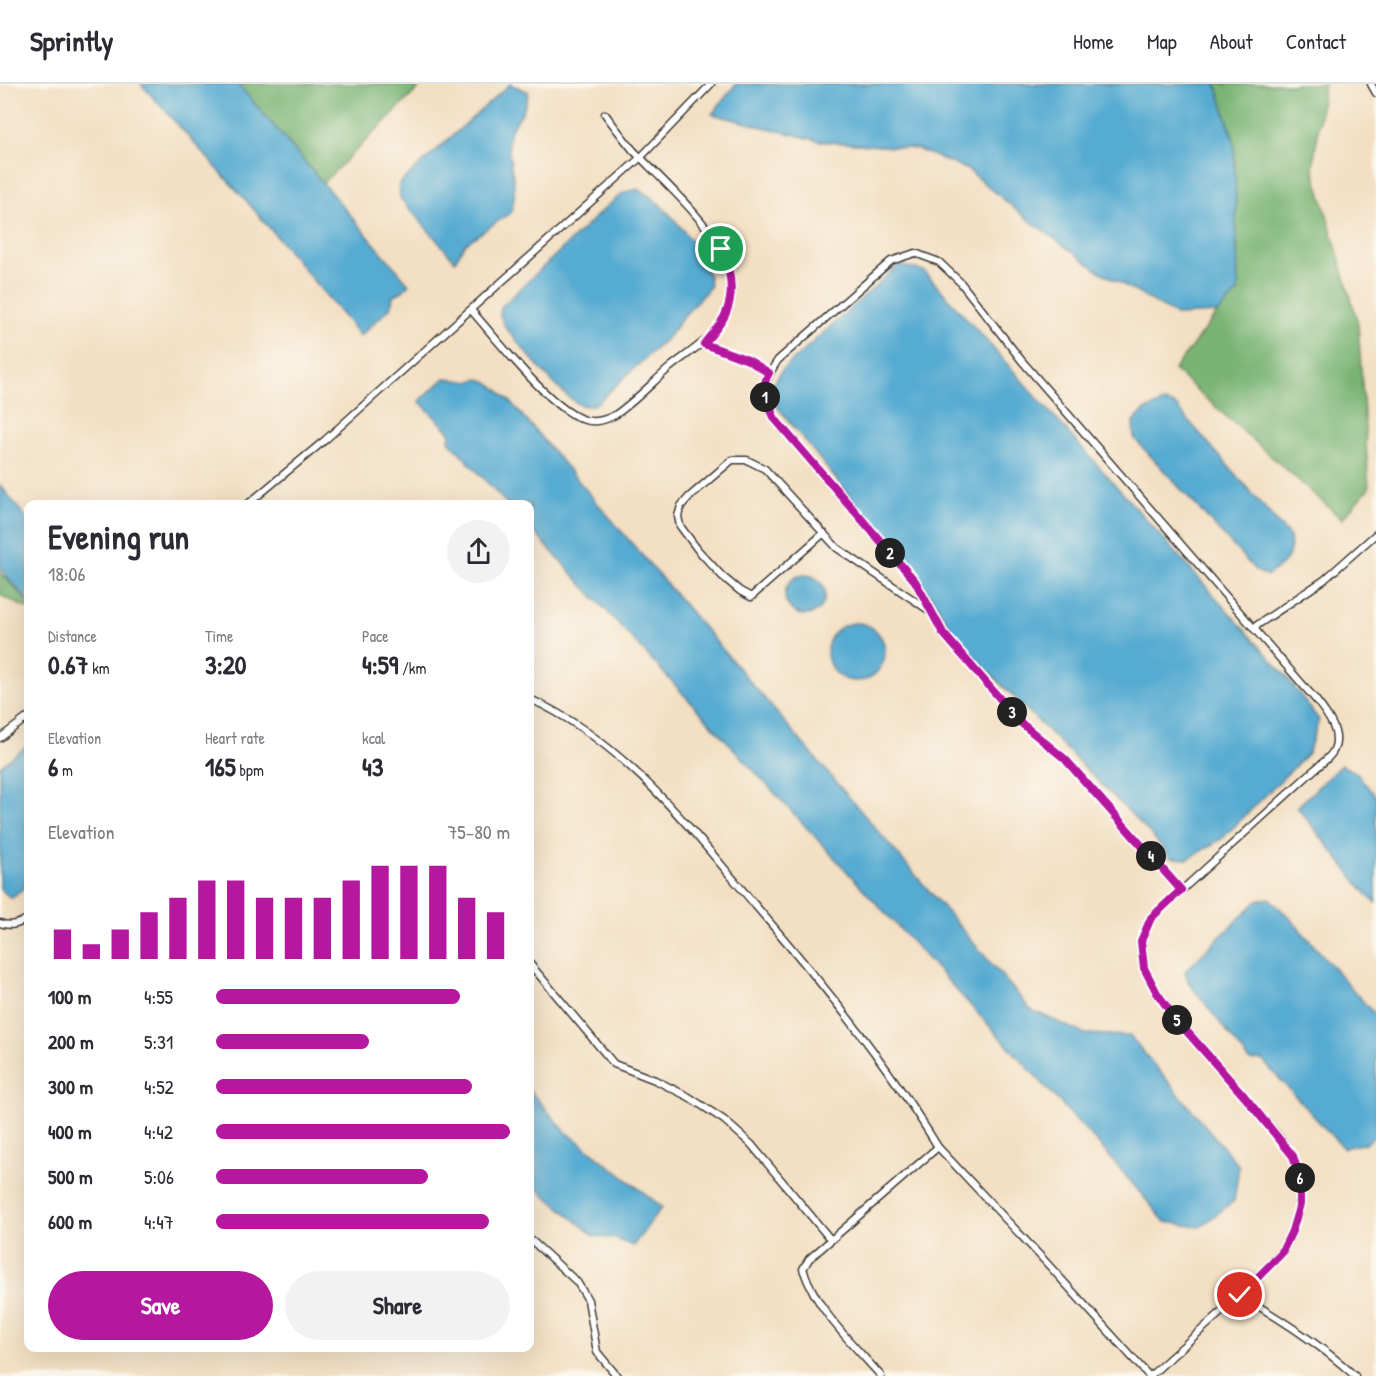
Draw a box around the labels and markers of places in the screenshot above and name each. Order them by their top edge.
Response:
pin [695,223,746,274]
pin: 1 [750,382,780,412]
pin: 2 [875,538,905,568]
pin: 3 [997,697,1027,727]
pin: 4 [1136,841,1166,871]
pin: 5 [1162,1005,1192,1035]
pin: 6 [1285,1163,1315,1193]
pin [1214,1269,1265,1320]

